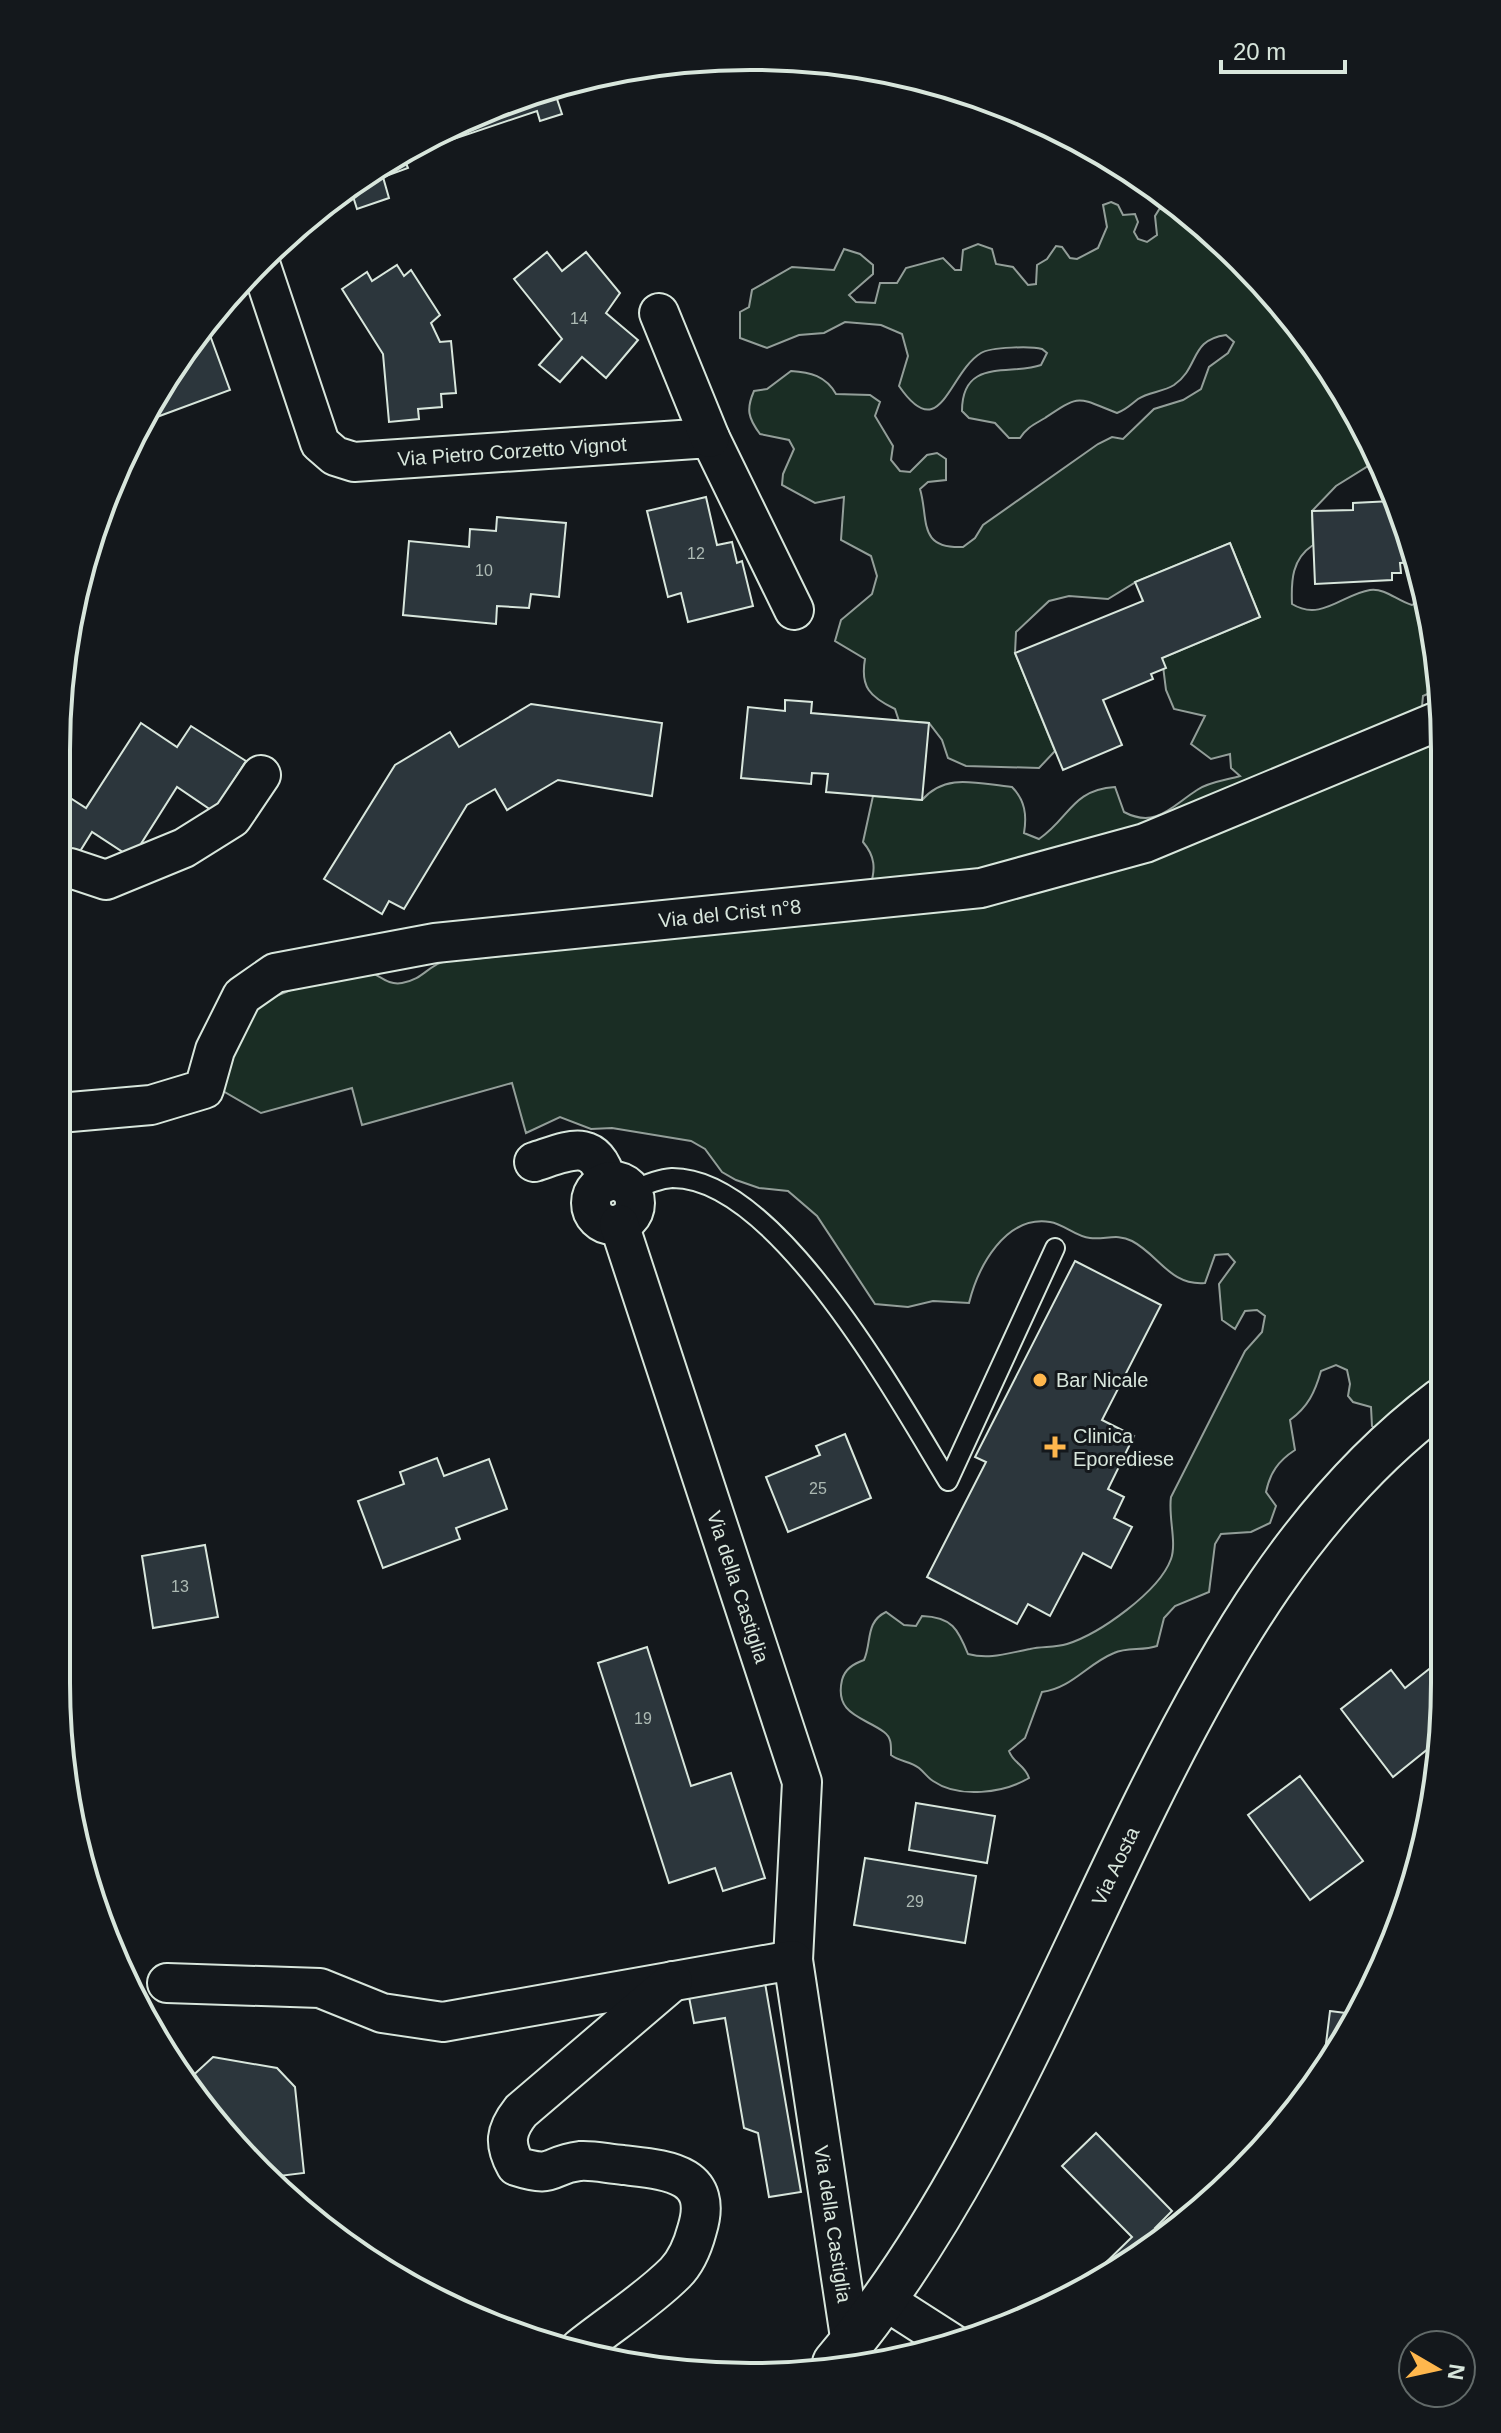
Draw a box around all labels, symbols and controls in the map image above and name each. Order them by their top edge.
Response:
scale bar [1221,24,1345,74]
text: 20 m [1233,38,1286,65]
house number: 14 [570,310,588,327]
street label: Via Pietro Corzetto Vignot [397,433,628,470]
house number: 12 [687,545,705,562]
house number: 10 [475,562,493,579]
street label: Via del Crist n°8 [657,895,802,931]
place label: Bar Nicale [1056,1369,1148,1391]
marker: Bar Nicale [1031,1371,1049,1389]
place label: Clinica Eporediese [1073,1425,1174,1470]
marker: Clinica Eporediese [1044,1436,1066,1458]
house number: 25 [809,1480,827,1497]
street label: Via della Castiglia [703,1508,773,1667]
house number: 13 [171,1578,189,1595]
house number: 19 [634,1710,652,1727]
street label: Via Aosta [1087,1823,1144,1909]
house number: 29 [906,1893,924,1910]
street label: Via della Castiglia [810,2144,856,2305]
north arrow [1397,2329,1477,2409]
text: N [1443,2362,1470,2382]

